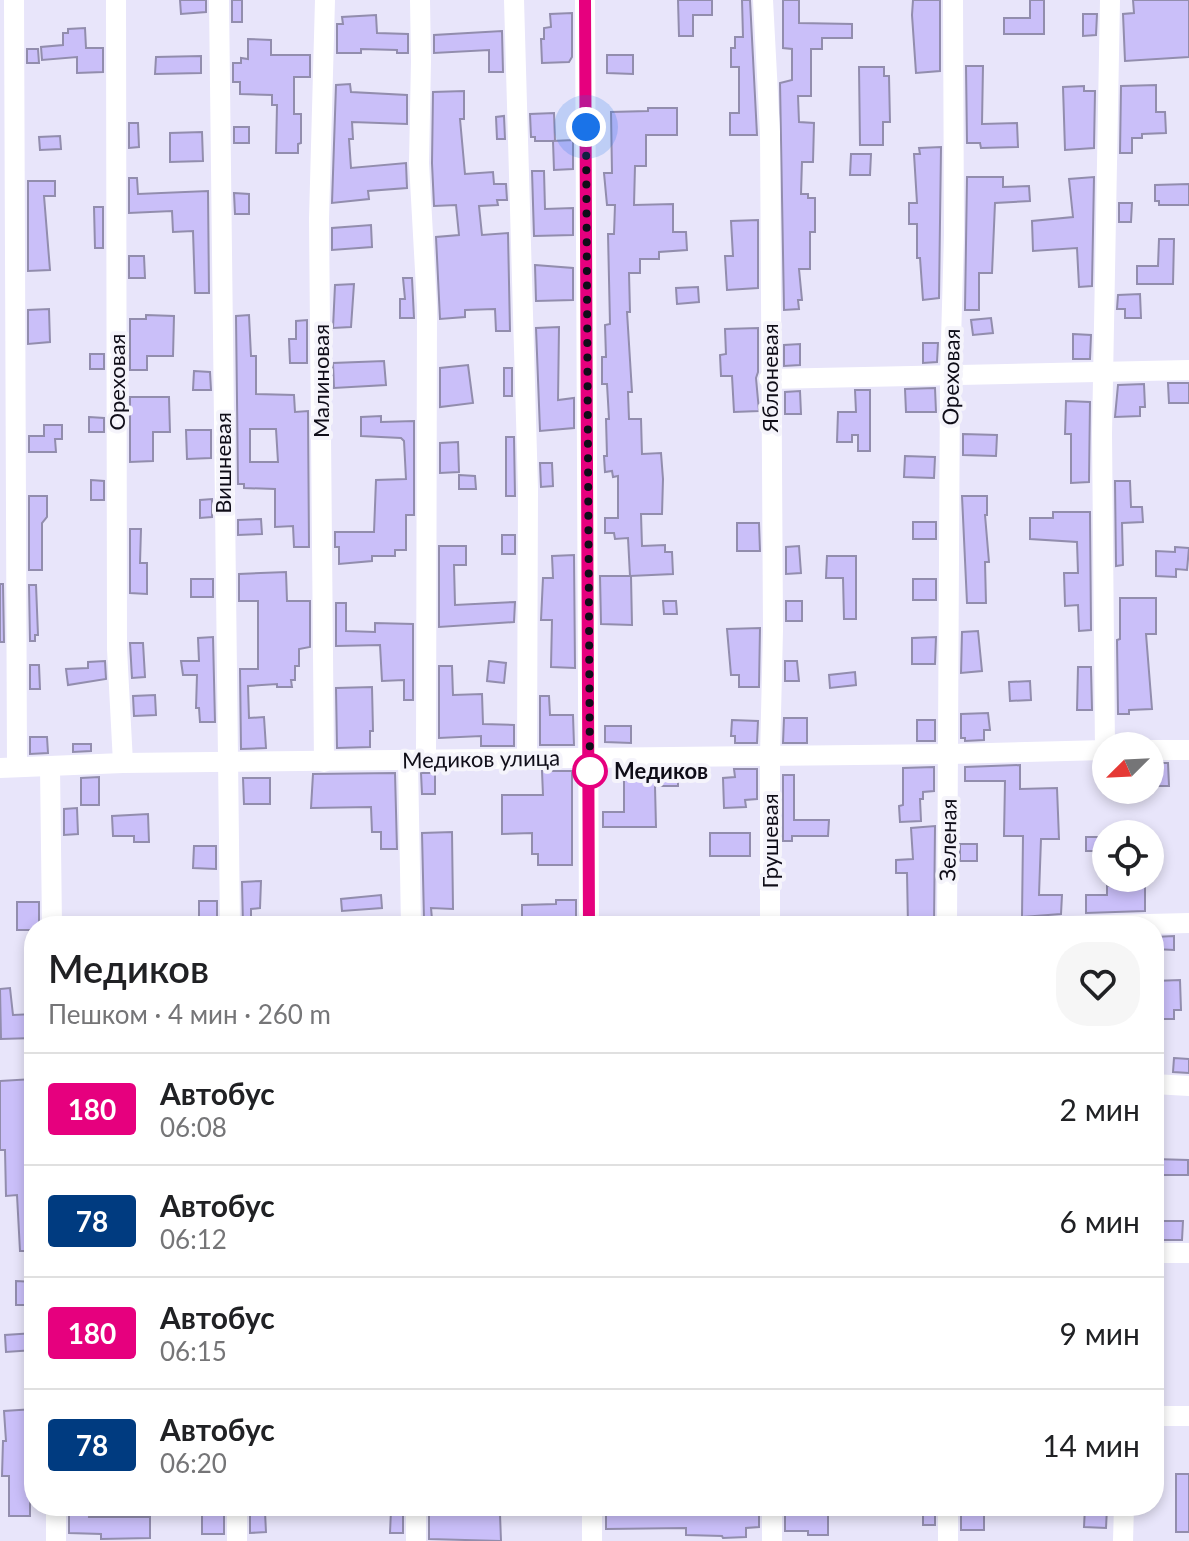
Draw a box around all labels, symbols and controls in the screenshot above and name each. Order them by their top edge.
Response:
your location [566,107,606,147]
street label: Малиновая [307,324,334,438]
street label: Яблоневая [756,324,783,433]
street label: Ореховая [936,328,965,426]
street label: Ореховая [103,334,130,430]
street label: Вишневая [209,412,236,514]
north arrow [1092,732,1164,804]
map controls [1092,732,1164,892]
street label: Медиков улица [402,744,560,773]
marker: Медиков [573,754,607,788]
place label: Медиков [614,757,708,784]
street label: Грушевая [756,793,783,889]
street label: Зеленая [933,798,962,882]
button: locate [1092,820,1164,892]
button: heart [1056,942,1140,1026]
text: Медиков [48,945,209,991]
text: Пешком · 4 мин · 260 m [48,998,331,1030]
text: Автобус [160,1075,275,1111]
text: 2 мин [1060,1091,1140,1127]
text: 180 [68,1092,116,1126]
text: 06:08 [160,1111,227,1143]
text: Автобус [160,1187,275,1223]
text: 6 мин [1060,1203,1140,1239]
text: 78 [76,1204,108,1238]
text: 06:12 [160,1223,227,1255]
text: Автобус [160,1299,275,1335]
text: 9 мин [1060,1315,1140,1351]
text: 180 [68,1316,116,1350]
text: 06:15 [160,1335,227,1367]
text: Автобус [160,1411,275,1447]
text: 14 мин [1042,1427,1140,1463]
text: 78 [76,1428,108,1462]
text: 06:20 [160,1447,227,1479]

